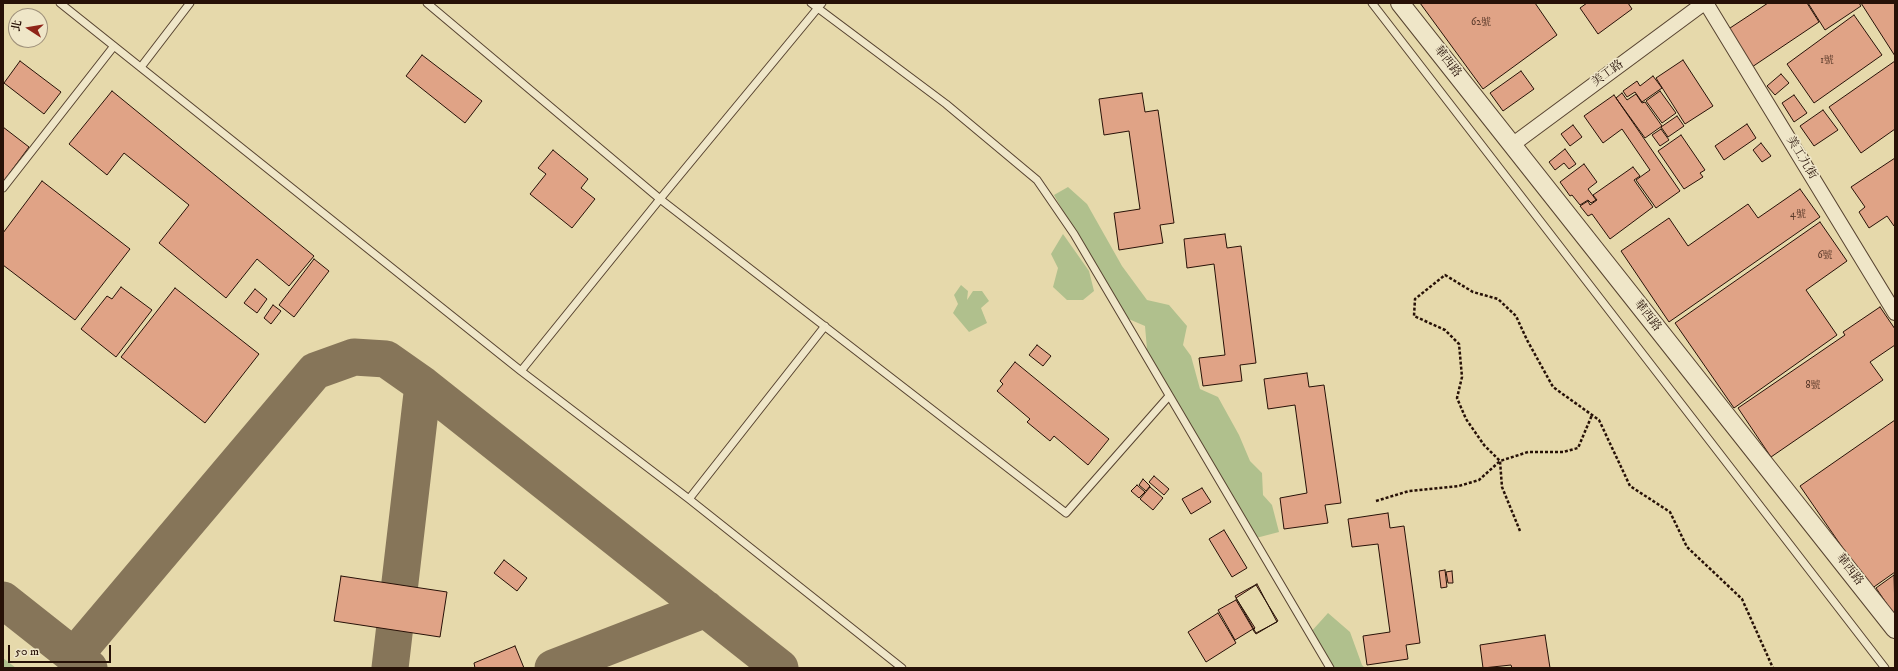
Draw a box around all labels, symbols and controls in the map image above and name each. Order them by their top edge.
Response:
north arrow [8,8,48,48]
house number: 62號 [1471,17,1491,29]
text: 北 [9,19,25,33]
street label: 華西路 [1430,43,1464,81]
house number: 1號 [1820,55,1834,67]
street label: 美工路 [1589,58,1627,90]
street label: 美工九街 [1782,134,1820,182]
house number: 4號 [1790,209,1806,221]
house number: 6號 [1817,250,1833,262]
street label: 華西路 [1630,297,1664,335]
house number: 8號 [1805,380,1821,392]
street label: 華西路 [1832,551,1866,589]
scale bar [10,637,113,663]
text: 50 m [15,644,39,659]

